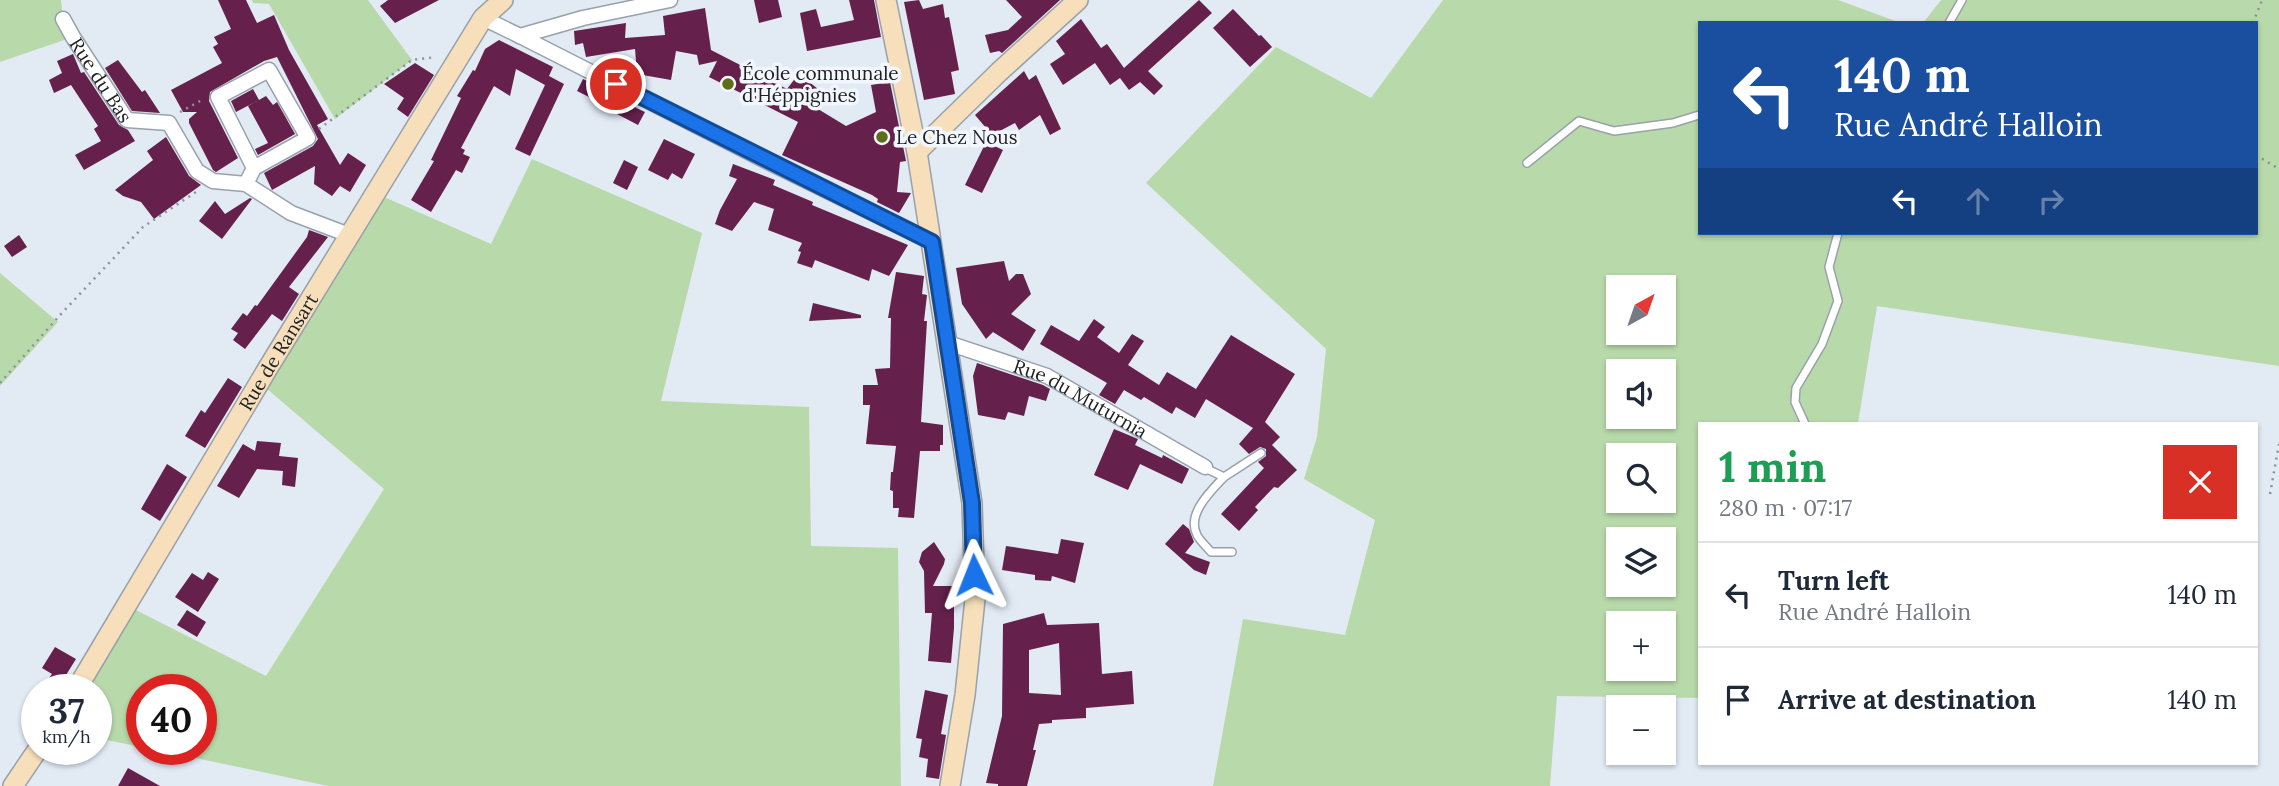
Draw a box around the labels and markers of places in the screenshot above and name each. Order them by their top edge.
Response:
pin [586,54,646,114]
place label: École communale d'Héppignies [742,61,899,107]
marker: École communale d'Héppignies [720,76,736,92]
place label: Le Chez Nous [896,125,1018,149]
marker: Le Chez Nous [874,129,890,145]

